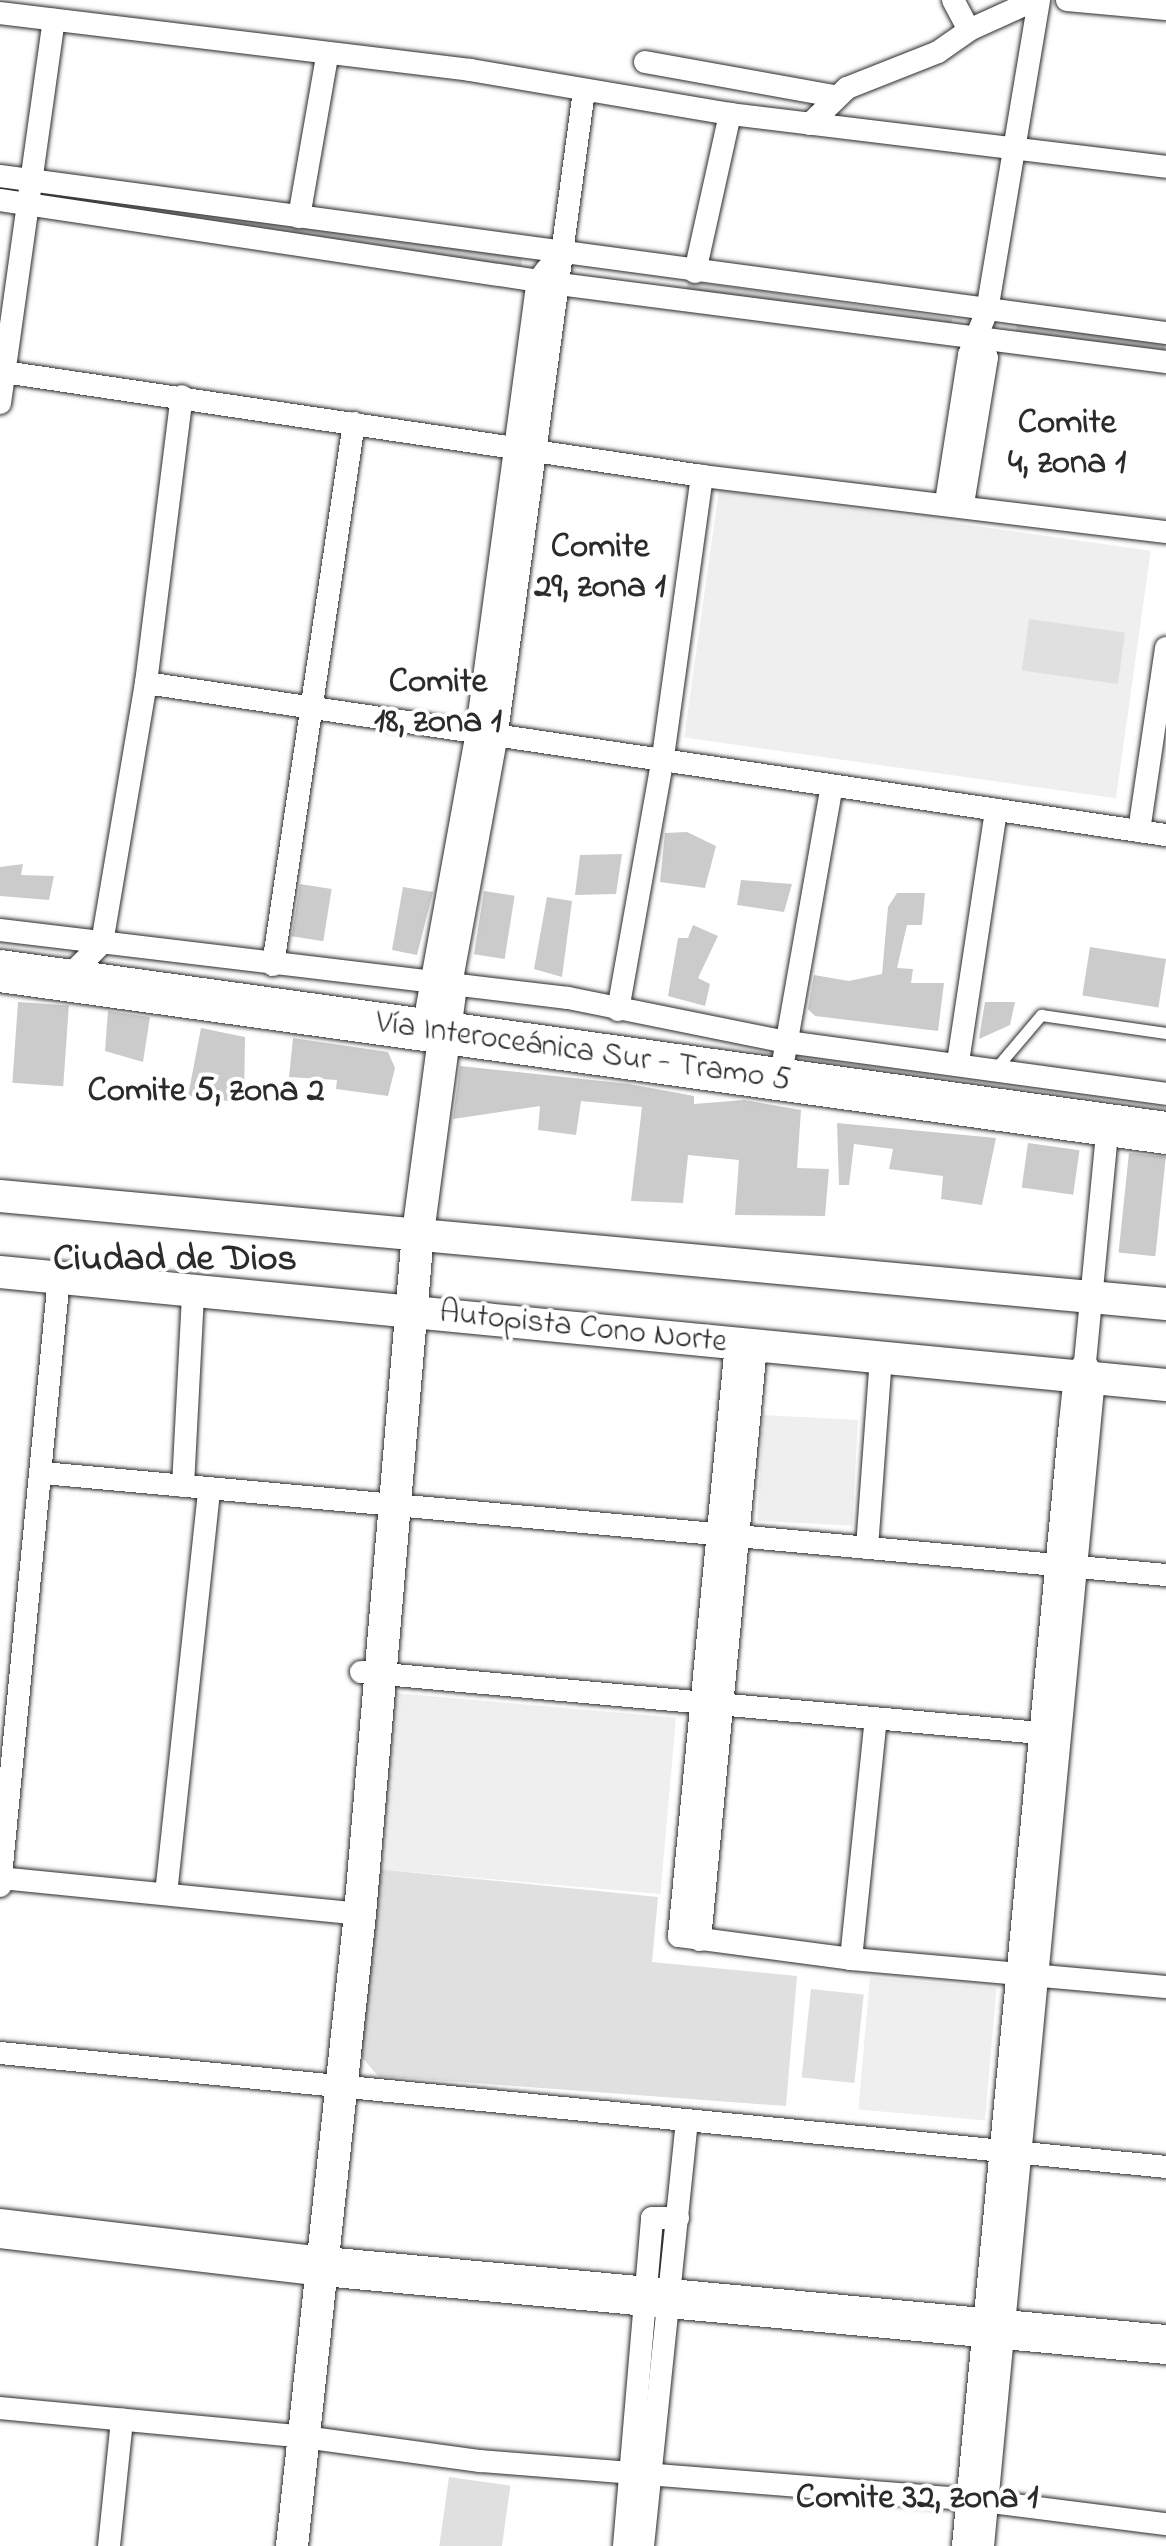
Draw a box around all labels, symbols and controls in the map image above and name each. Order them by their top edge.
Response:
district label: Comite 4, zona 1 [1008,403,1126,485]
district label: Comite 29, zona 1 [534,527,666,609]
district label: Comite 18, zona 1 [374,662,502,744]
street label: Vía Interoceánica Sur - Tramo 5 [373,1005,793,1101]
district label: Comite 5, zona 2 [87,1071,325,1113]
district label: Ciudad de Dios [53,1238,297,1284]
street label: Autopista Cono Norte [437,1295,729,1363]
district label: Comite 32, zona 1 [796,2478,1038,2520]

